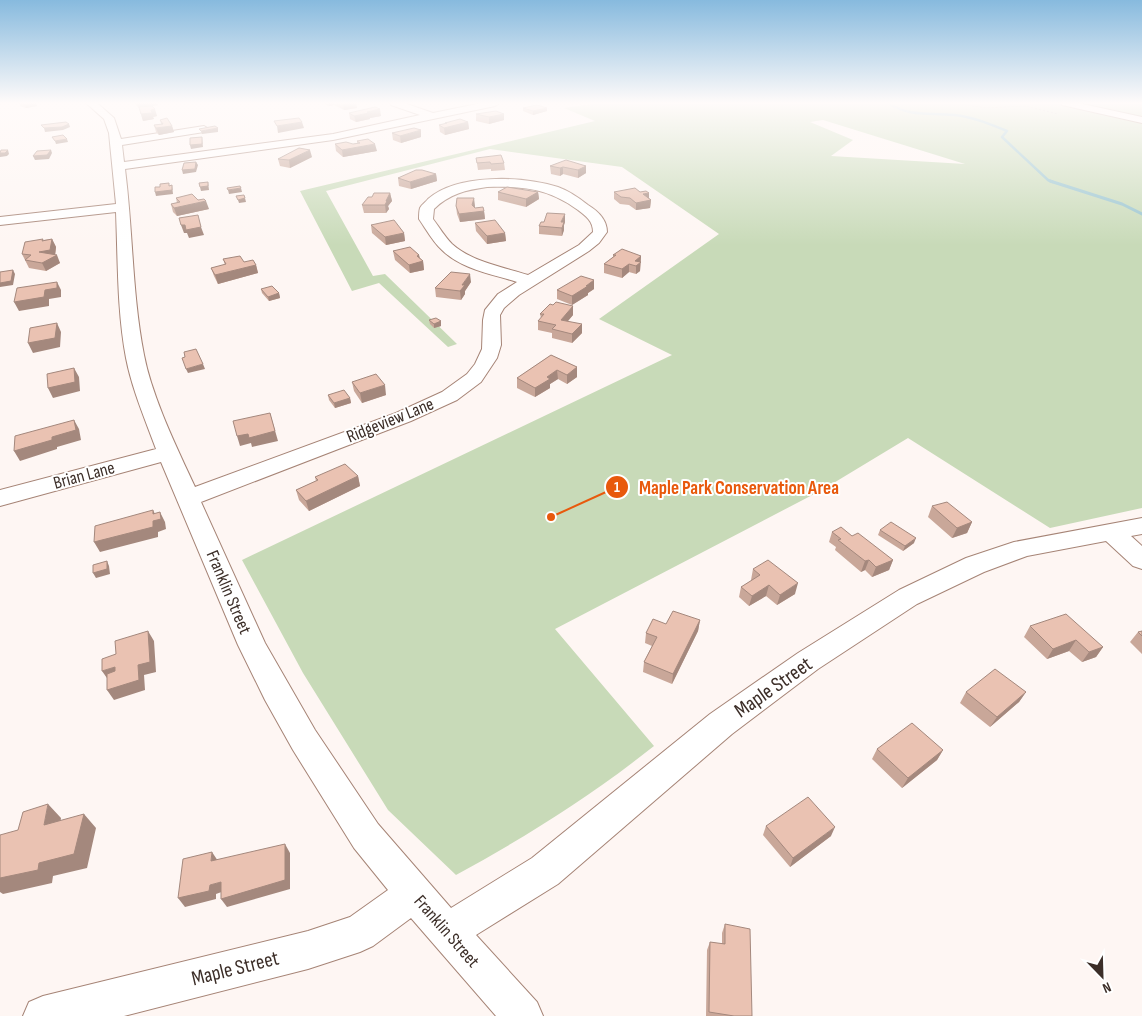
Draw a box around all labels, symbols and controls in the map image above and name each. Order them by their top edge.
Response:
street label: Ridgeview Lane [343,393,437,448]
street label: Brian Lane [51,457,117,494]
callout: Maple Park Conservation Area [604,470,849,504]
text: Maple Park Conservation Area [639,477,839,500]
text: 1 [614,478,620,497]
street label: Franklin Street [202,547,256,638]
street label: Maple Street [730,652,817,723]
street label: Franklin Street [410,891,484,972]
street label: Maple Street [189,946,281,991]
north arrow [1077,951,1127,1001]
text: N [1100,978,1114,997]

